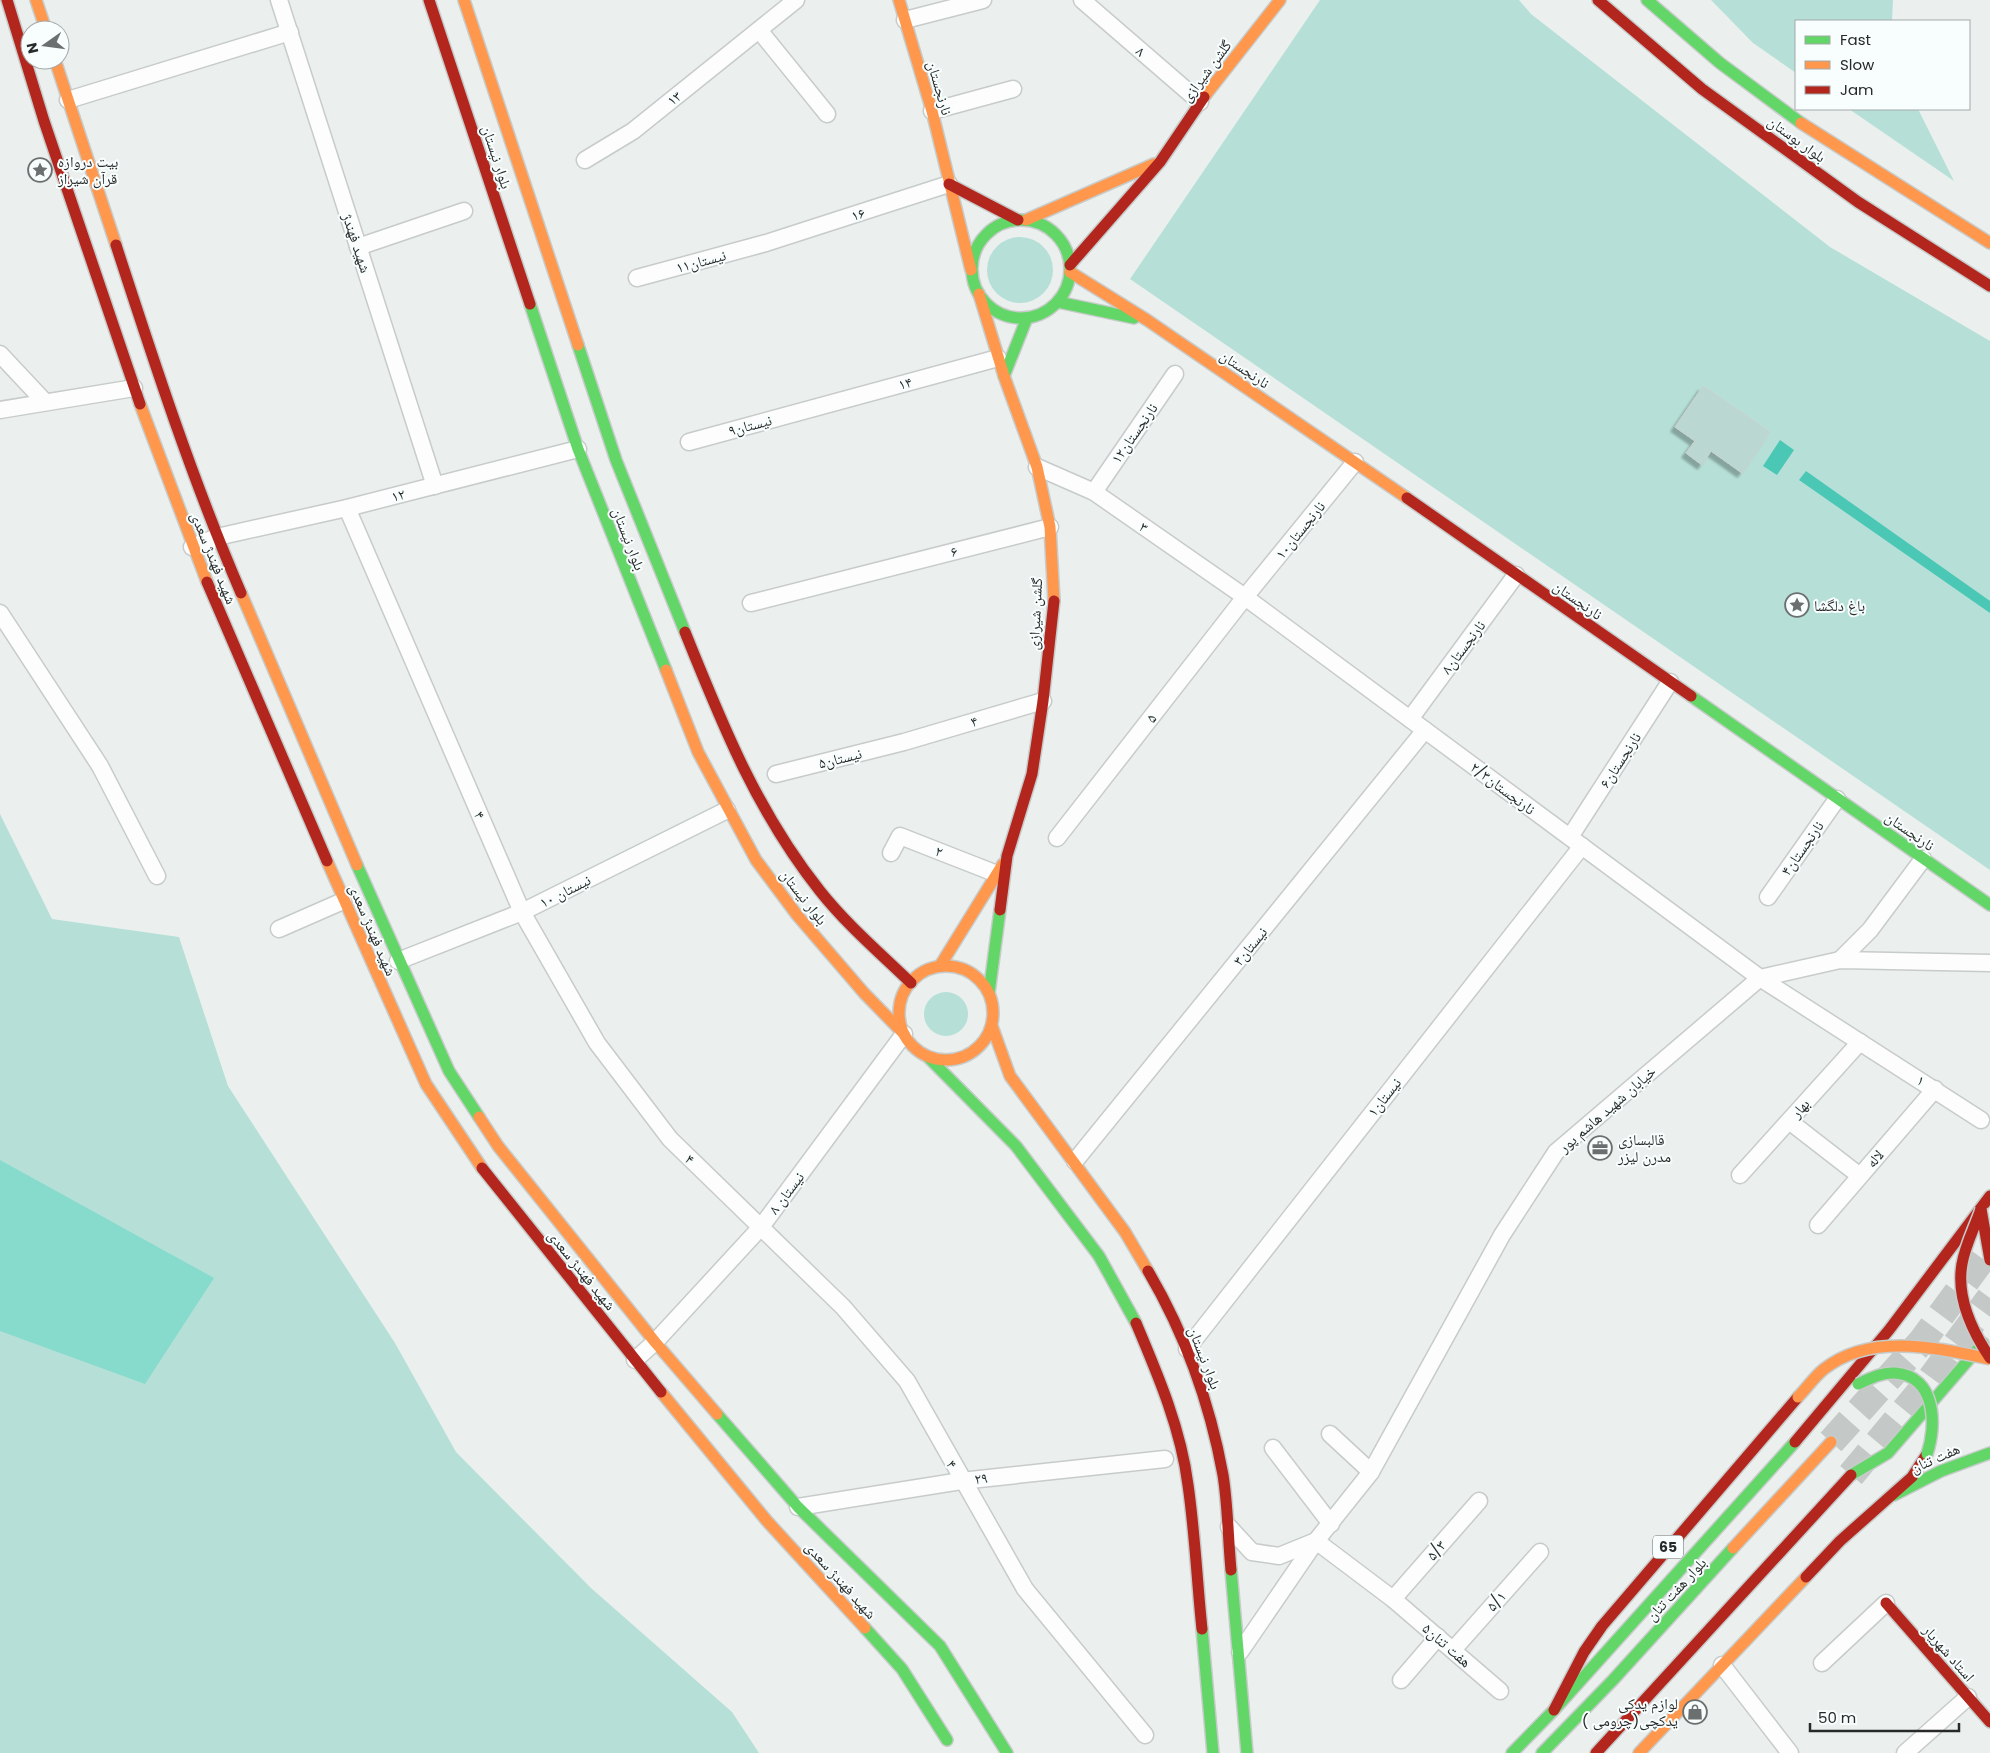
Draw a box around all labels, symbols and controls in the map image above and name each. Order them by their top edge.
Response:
north arrow [20,20,70,70]
legend [1795,20,1970,110]
text: Fast [1840,29,1871,50]
street label: گلشن شیرازی [1176,35,1236,106]
text: N [21,41,43,56]
street label: ۸ [1132,41,1151,61]
text: Slow [1840,54,1875,75]
street label: نارنجستان [922,58,958,118]
text: Jam [1840,79,1874,100]
street label: ۱۳ [662,85,686,110]
street label: بلوار بوستان [1764,111,1830,167]
street label: بلوار نیستان [477,123,517,191]
place label: بیت دروازه قرآن شیراز [57,151,118,189]
place icon: بیت دروازه قرآن شیراز [27,157,53,183]
street label: ۱۶ [848,202,868,226]
street label: شهید فهندژ [337,210,377,276]
street label: ۱۱نیستان [674,244,728,278]
street label: نارنجستان [1216,345,1274,393]
street label: ۱۴ [896,371,914,395]
street label: ۱۲نارنجستان [1106,399,1162,467]
street label: ۹نیستان [726,409,774,441]
street label: ۱۲ [389,483,407,507]
street label: ۱۰نارنجستان [1270,496,1330,564]
street label: بلوار نیستان [607,505,651,573]
street label: شهید فهندژ سعدی [186,509,242,607]
street label: ۳ [1135,516,1153,538]
street label: ۶ [948,540,960,562]
street label: نارنجستان [1549,575,1607,625]
street label: گلشن شیرازی [1023,577,1047,651]
place icon: باغ دلگشا [1784,592,1810,618]
place label: باغ دلگشا [1814,595,1865,616]
street label: ۸نارنجستان [1436,616,1490,678]
street label: ۵ [1141,709,1162,727]
street label: ۴ [968,710,980,732]
street label: ۶نارنجستان [1594,728,1646,792]
street label: ۵نیستان [816,742,864,774]
street label: ۲/۳نارنجستان [1466,757,1540,819]
street label: نارنجستان [1881,806,1939,856]
street label: ۴ [469,808,491,822]
street label: ۴نارنجستان [1775,816,1829,880]
street label: ۲ [932,840,946,862]
street label: بلوار نیستان [776,865,832,929]
street label: نیستان ۱۰ [536,869,594,913]
street label: شهید فهندژ سعدی [344,881,402,979]
street label: ۳نیستان [1228,922,1272,970]
street label: خیابان شهید هاشم پور [1553,1061,1661,1158]
street label: ۱ [1913,1069,1929,1091]
street label: ۱نیستان [1362,1073,1406,1121]
street label: بهار [1785,1094,1814,1123]
place label: قالبسازی مدرن لیزر [1617,1129,1671,1167]
office icon: قالبسازی مدرن لیزر [1587,1135,1613,1161]
street label: لاله ‍ [1861,1142,1891,1172]
street label: ۴ [680,1149,700,1169]
street label: نیستان ۸ [763,1167,809,1219]
street label: شهید فهندژ سعدی [543,1225,621,1315]
street label: بلوار نیستان [1183,1324,1227,1392]
street label: هفت تنان [1907,1438,1963,1478]
street label: ۴ [941,1456,963,1472]
street label: ۲۹ [973,1467,989,1489]
street label: ۵/۳ [1421,1535,1451,1565]
road number: 65 [1653,1535,1683,1558]
street label: شهید فهندژ سعدی [800,1537,882,1623]
street label: بلوار هفت تنان [1641,1553,1711,1625]
street label: ۵/۱ [1481,1586,1511,1616]
street label: هفت تنان۵ [1418,1618,1476,1672]
street label: استاد شهریار [1918,1619,1980,1686]
place label: لوازم یدکی یدکچی(چرومی ) [1582,1693,1678,1731]
shop icon: لوازم یدکی یدکچی(چرومی ) [1682,1699,1708,1725]
scale bar [1810,1700,1959,1732]
text: 50 m [1818,1707,1856,1728]

